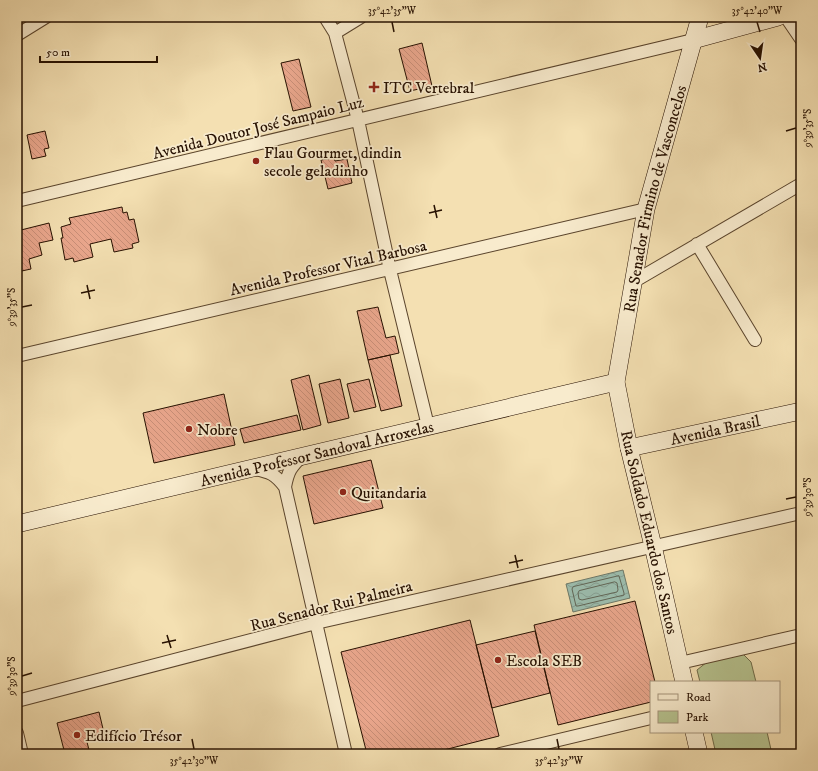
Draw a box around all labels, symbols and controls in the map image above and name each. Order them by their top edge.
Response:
text: 35°42'35"W [368,5,417,17]
text: 35°42'40"W [732,5,783,17]
scale bar [40,38,157,64]
north arrow [740,38,780,78]
text: 50 m [46,45,70,60]
text: N [756,59,768,75]
place label: ITC Vertebral [383,78,475,98]
marker: ITC Vertebral [368,81,380,93]
street label: Rua Senador Firmino de Vasconcelos [619,83,691,314]
street label: Avenida Doutor José Sampaio Luz [151,92,366,164]
text: 9°39'35"S [802,109,814,148]
place label: Flau Gourmet, dindin secole geladinho [264,143,402,181]
marker: Flau Gourmet, dindin secole geladinho [251,156,261,166]
street label: Avenida Professor Vital Barbosa [228,236,429,300]
text: 9°39'35"S [6,288,18,327]
street label: Avenida Brasil [669,411,762,450]
street label: Avenida Professor Sandoval Arroxelas [198,417,436,491]
place label: Nobre [197,420,238,440]
marker: Nobre [184,424,194,434]
street label: Rua Soldado Eduardo dos Santos [616,428,682,636]
text: 9°39'30"S [802,478,814,517]
place label: Quitandaria [351,483,427,503]
marker: Quitandaria [338,487,348,497]
street label: Rua Senador Rui Palmeira [248,576,414,636]
place label: Escola SEB [506,651,582,671]
marker: Escola SEB [493,655,503,665]
text: 9°39'30"S [6,657,18,696]
legend [650,681,780,733]
text: Road [686,690,711,705]
text: Park [686,710,708,725]
place label: Edifício Trésor [85,726,182,746]
marker: Edifício Trésor [72,730,82,740]
text: 35°42'30"W [170,755,219,767]
text: 35°42'35"W [535,755,584,767]

